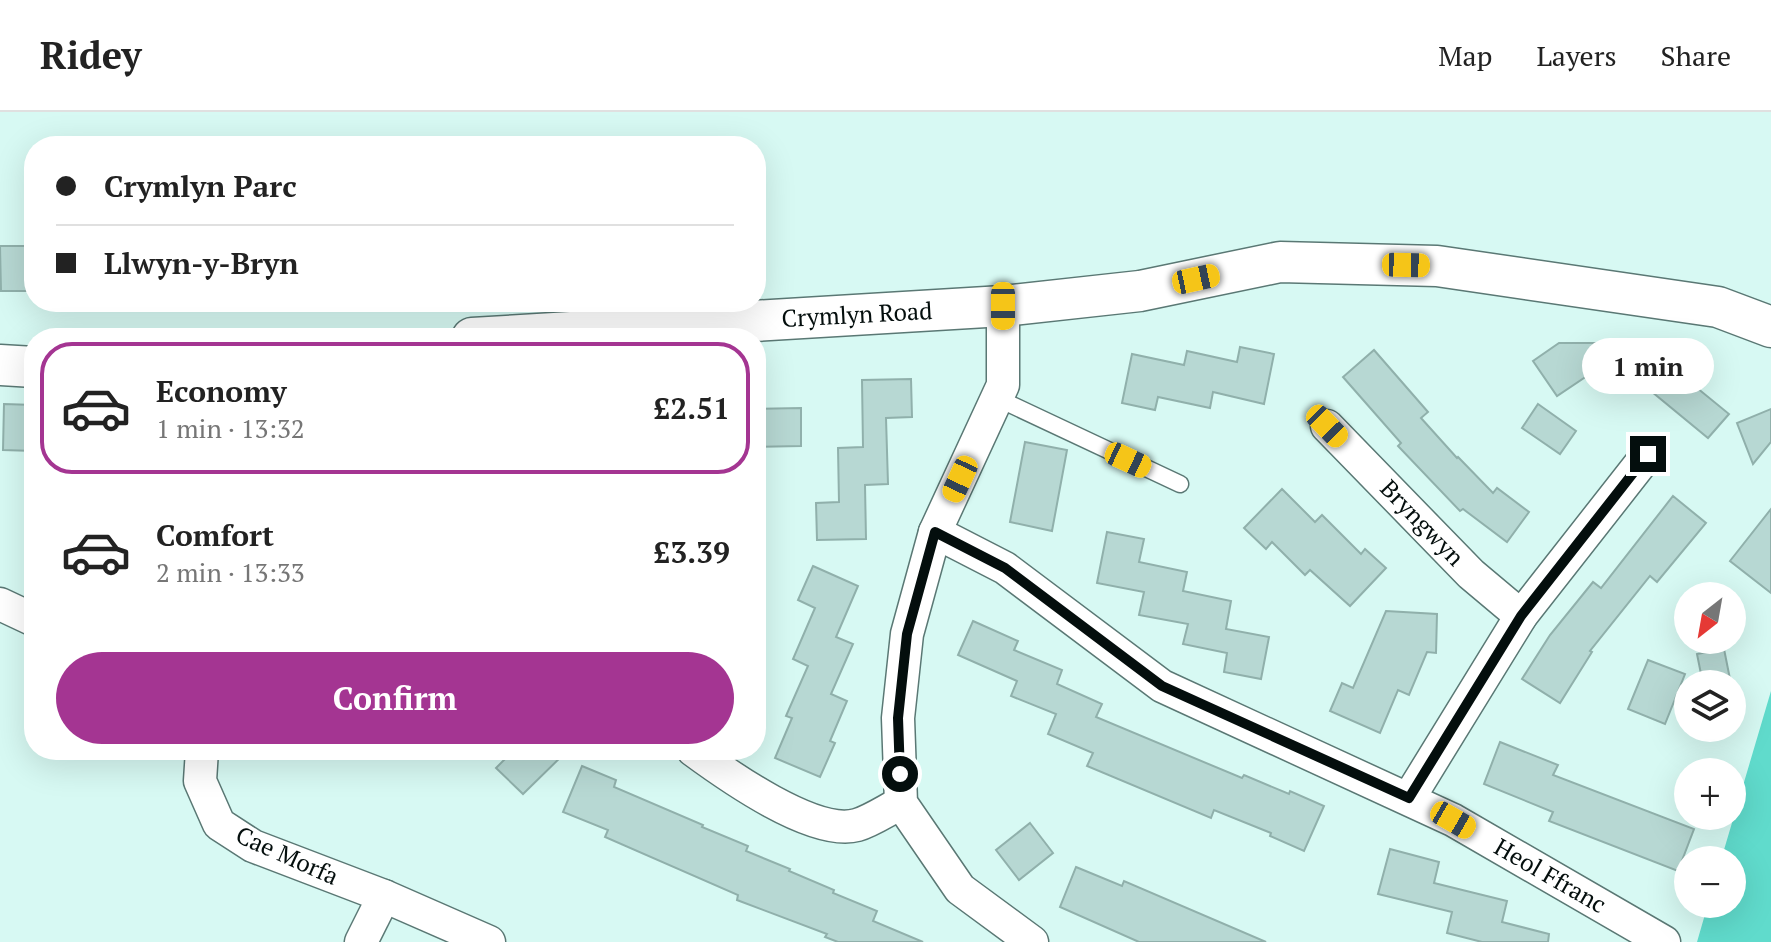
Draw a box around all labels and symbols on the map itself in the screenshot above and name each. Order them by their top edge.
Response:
car [1382,253,1430,277]
car [1170,262,1222,296]
car [991,282,1015,330]
street label: Crymlyn Road [781,294,933,334]
callout: 1 min [1582,338,1714,394]
car [1302,400,1352,452]
route end [1630,436,1666,472]
car [1101,439,1155,481]
car [939,452,981,506]
street label: Bryngwyn [1374,472,1472,572]
north arrow [1674,582,1746,654]
route start [882,756,918,792]
car [1426,798,1480,842]
street label: Cae Morfa [231,818,344,892]
street label: Heol Ffranc [1489,830,1612,920]

